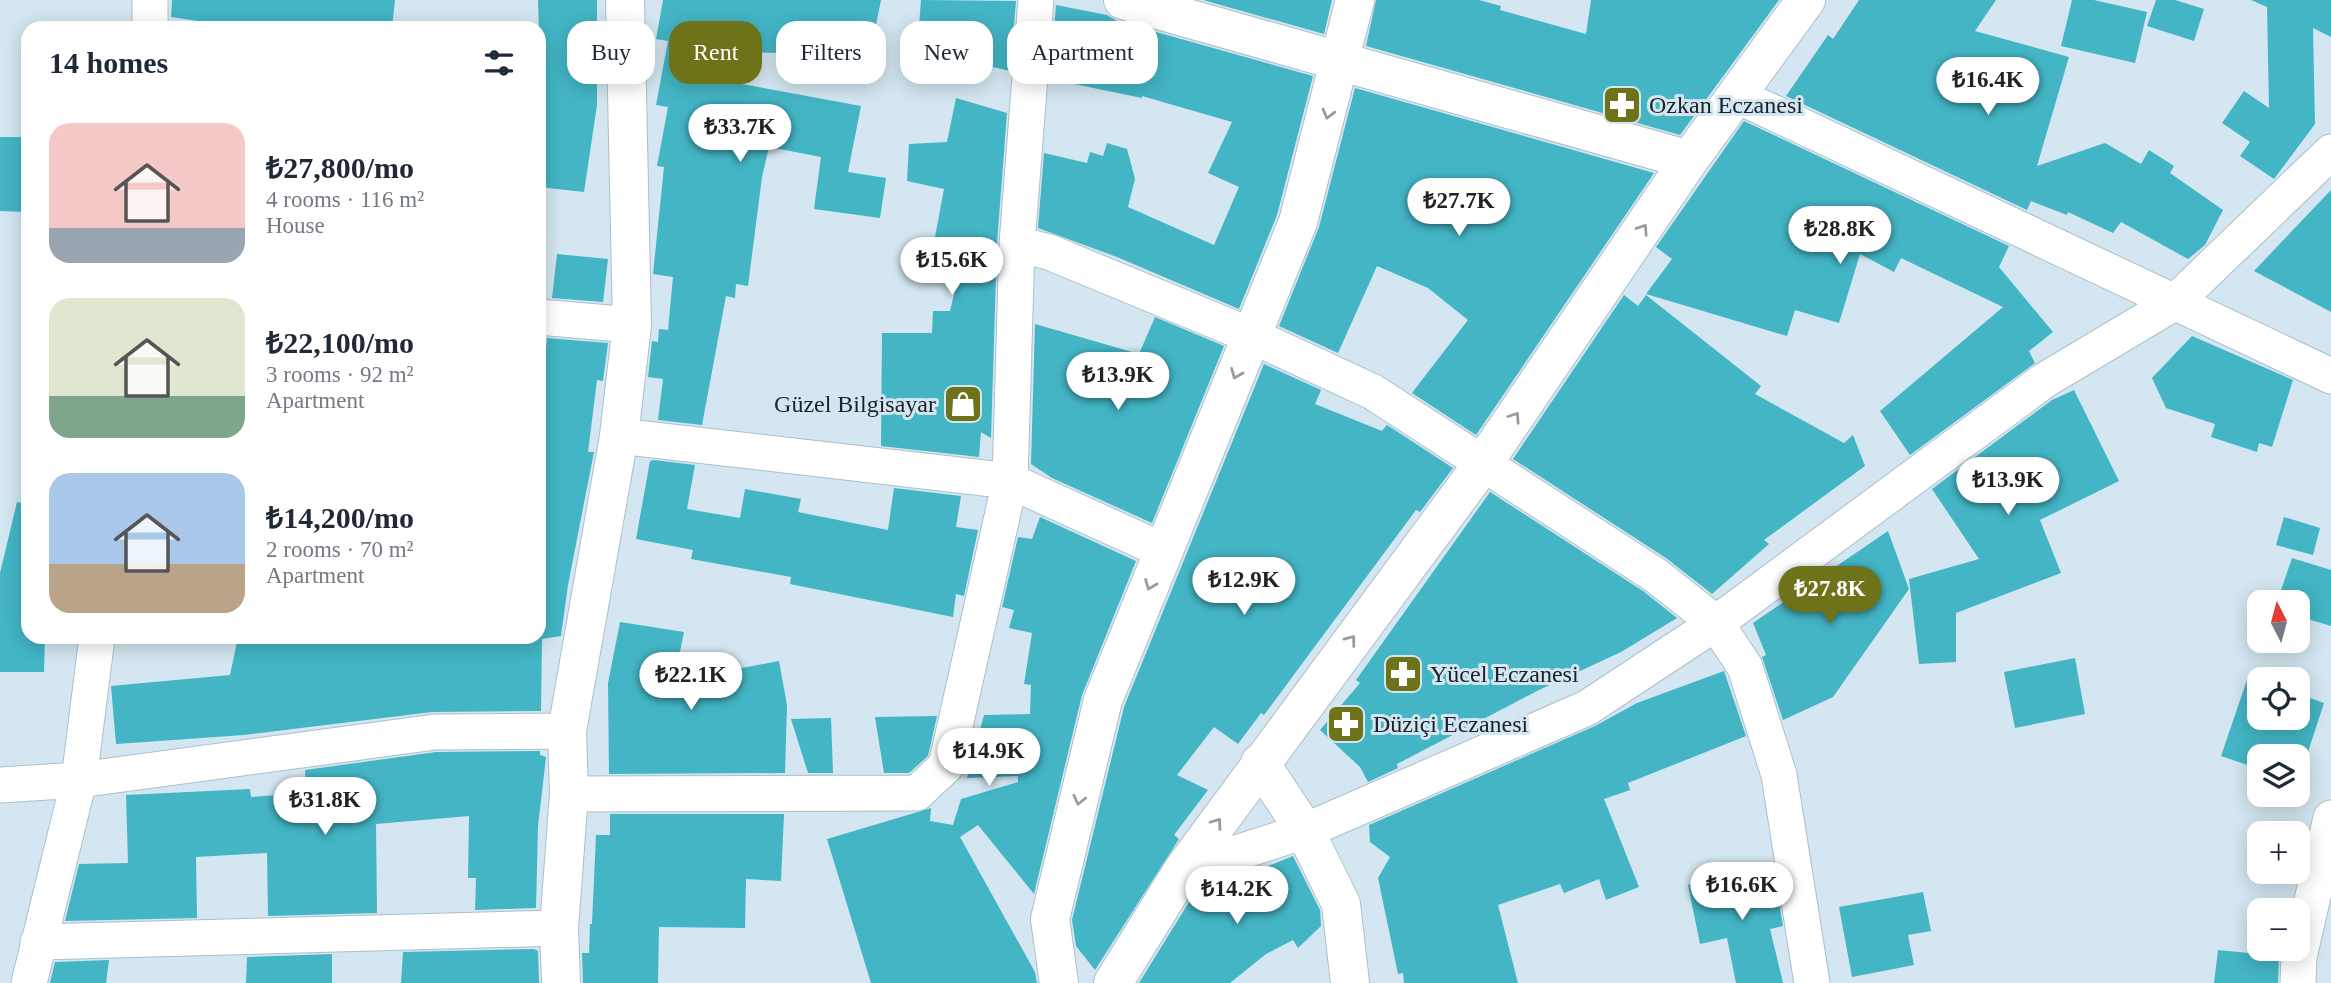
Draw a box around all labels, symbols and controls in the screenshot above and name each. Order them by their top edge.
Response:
chip: Buy [567,21,655,84]
chip: Rent [669,21,762,84]
chip: Filters [776,21,886,84]
chip: New [900,21,993,84]
chip: Apartment [1007,21,1158,84]
icon: filters [480,44,518,82]
text: 14 homes [49,46,168,79]
pin: ₺16.4K [1931,58,2045,117]
text: ₺16.4K [1952,67,2024,92]
pharmacy icon: Ozkan Eczanesi [1601,84,1643,126]
place label: Ozkan Eczanesi [1649,92,1803,118]
pin: ₺33.7K [683,104,797,164]
one-way arrow [1321,108,1336,120]
text: ₺33.7K [704,114,776,139]
icon: home [105,151,189,235]
text: ₺27,800/mo [266,151,414,184]
pin: ₺27.7K [1402,178,1516,238]
text: 4 rooms · 116 m² [266,187,424,212]
text: ₺27.7K [1423,188,1495,213]
pin: ₺28.8K [1783,206,1897,266]
text: House [266,213,325,238]
text: ₺28.8K [1804,216,1876,241]
one-way arrow [1635,224,1647,237]
pin: ₺15.6K [895,238,1009,297]
text: ₺15.6K [916,247,988,272]
icon: home [105,326,189,410]
text: ₺22,100/mo [266,326,414,359]
pin: ₺13.9K [1061,352,1175,412]
text: 3 rooms · 92 m² [266,362,413,387]
text: ₺13.9K [1082,362,1154,387]
one-way arrow [1230,367,1244,380]
shop icon: Güzel Bilgisayar [942,383,984,425]
text: Apartment [266,388,364,413]
place label: Güzel Bilgisayar [774,391,936,417]
one-way arrow [1506,412,1519,425]
pin: ₺13.9K [1951,458,2065,517]
text: ₺13.9K [1972,467,2044,492]
icon: home [105,501,189,585]
text: ₺14,200/mo [266,501,414,534]
text: 2 rooms · 70 m² [266,537,413,562]
pin: ₺12.9K [1187,558,1301,617]
text: Apartment [266,563,364,588]
pin: ₺27.8K [1773,566,1887,626]
text: ₺12.9K [1208,567,1280,592]
text: ₺27.8K [1794,576,1866,601]
one-way arrow [1144,578,1158,590]
north arrow [2247,590,2310,653]
map controls [2247,590,2310,961]
one-way arrow [1343,635,1356,648]
pin: ₺22.1K [634,652,748,712]
pharmacy icon: Yücel Eczanesi [1382,653,1424,695]
place label: Yücel Eczanesi [1430,661,1579,687]
text: ₺22.1K [655,662,727,687]
button: locate [2247,667,2310,730]
pharmacy icon: Düziçi Eczanesi [1325,703,1367,745]
place label: Düziçi Eczanesi [1373,711,1529,737]
pin: ₺14.9K [932,728,1046,788]
text: ₺14.9K [953,738,1025,763]
button: layers [2247,744,2310,807]
pin: ₺31.8K [268,778,382,837]
text: ₺31.8K [289,787,361,812]
one-way arrow [1073,794,1087,806]
one-way arrow [1208,818,1221,831]
button: + [2247,821,2310,884]
pin: ₺16.6K [1685,862,1799,922]
pin: ₺14.2K [1180,866,1294,926]
text: ₺16.6K [1706,872,1778,897]
text: ₺14.2K [1201,876,1273,901]
button: − [2247,898,2310,961]

